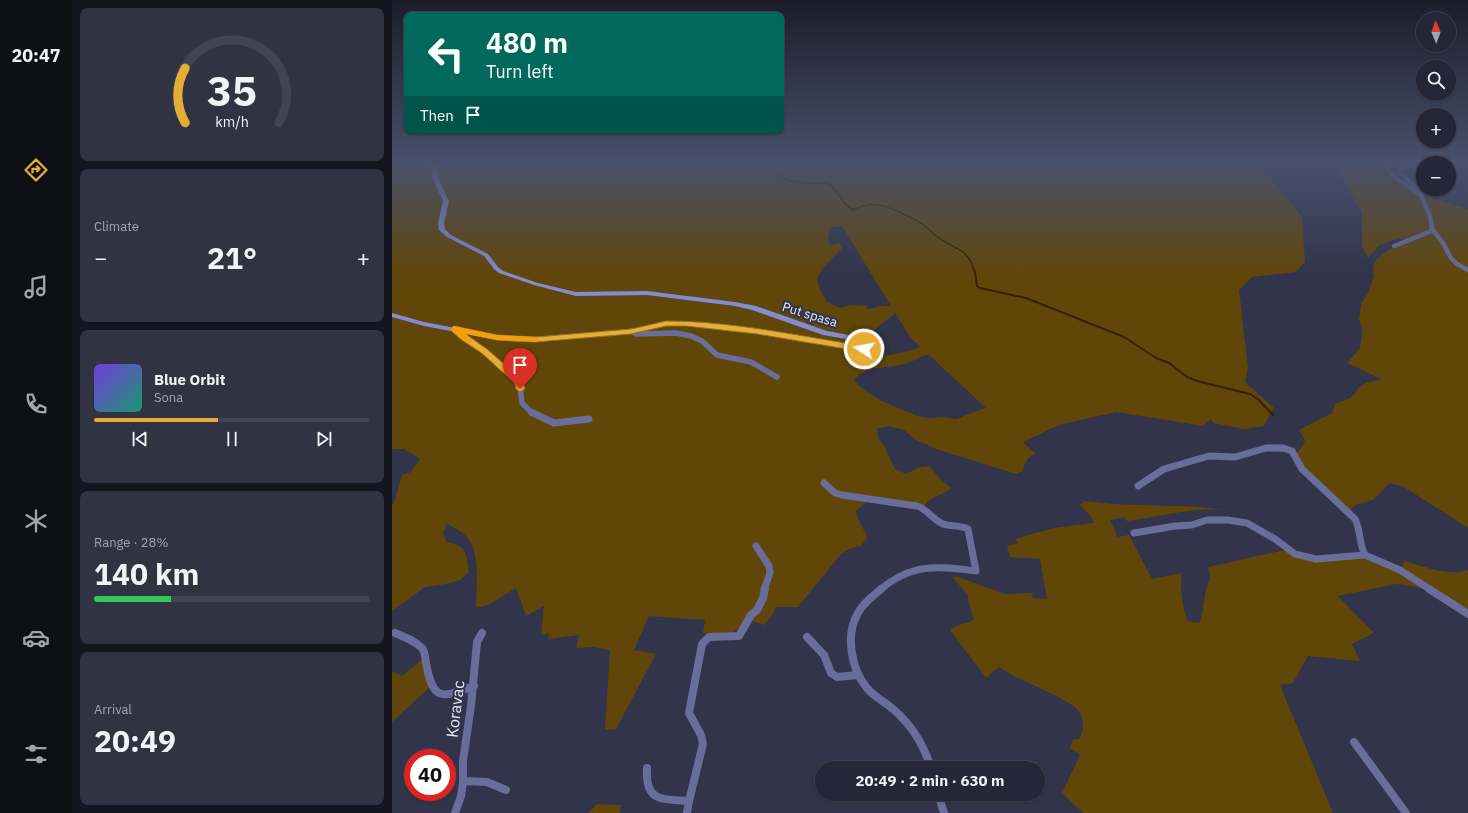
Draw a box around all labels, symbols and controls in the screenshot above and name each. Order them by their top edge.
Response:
north arrow [1416,12,1456,52]
map controls [1416,12,1456,196]
text: 480 m [486,24,568,61]
icon: left [420,28,472,80]
text: 20:47 [11,44,61,67]
text: Turn left [486,60,554,83]
button: search [1416,60,1456,100]
text: 35 [207,62,257,116]
icon: arrive [462,104,484,126]
text: Then [420,106,454,125]
button: + [1416,108,1456,148]
text: km/h [215,111,249,130]
icon: directions [22,156,50,184]
button: − [1416,156,1456,196]
text: Climate [94,218,139,235]
text: 21° [207,238,257,277]
text: − [94,243,107,272]
text: + [357,243,370,272]
icon: music [22,273,50,301]
street label: Put spasa [780,298,840,331]
position arrow [843,328,885,370]
pin [503,348,537,389]
icon: arrive [509,354,531,376]
text: Blue Orbit [154,370,225,389]
text: Sona [154,389,183,406]
icon: phone [22,390,50,418]
icon: previous [129,428,151,450]
icon: pause [221,428,243,450]
icon: next [313,428,335,450]
icon: climate [22,507,50,535]
text: Range · 28% [94,534,168,551]
text: 140 km [94,554,199,593]
icon: car [22,624,50,652]
street label: Koravac [442,679,468,739]
text: Arrival [94,701,132,718]
text: 20:49 [94,721,176,760]
icon: filters [22,740,50,768]
speed limit sign: 40 [404,749,456,801]
text: 20:49 · 2 min · 630 m [856,771,1004,790]

